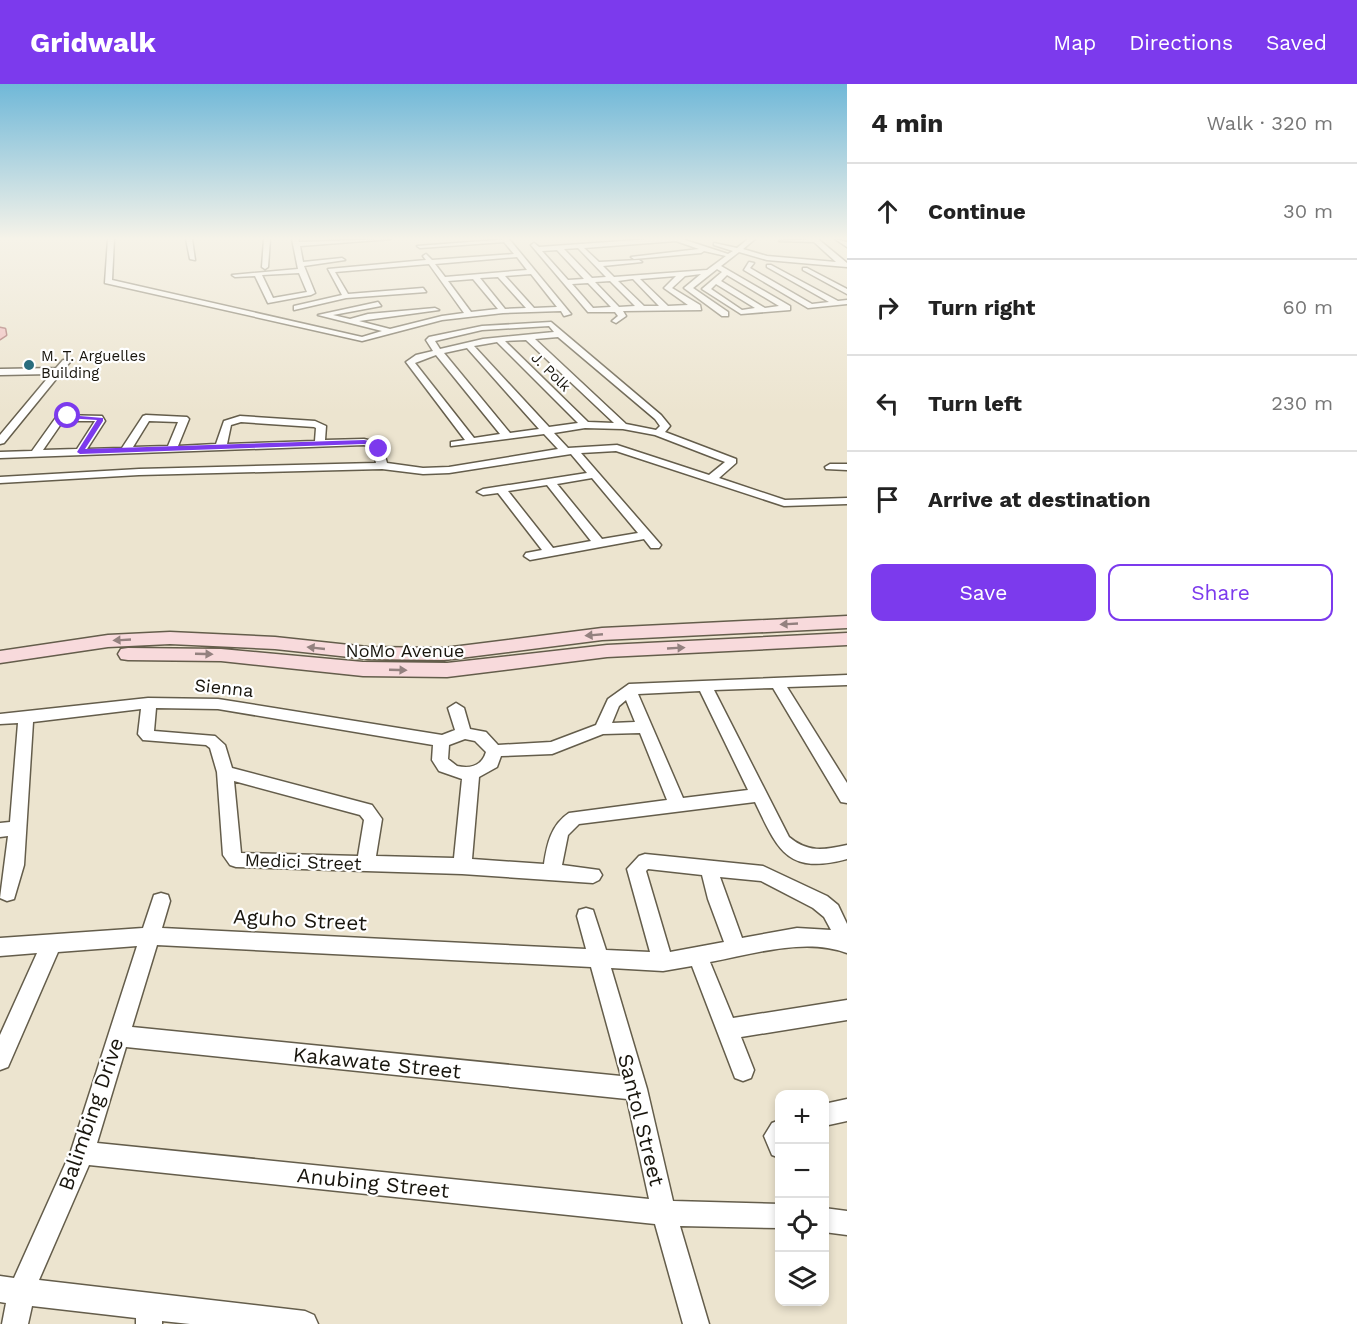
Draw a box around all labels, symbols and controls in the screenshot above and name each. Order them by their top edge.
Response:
text: Gridwalk [30,26,156,59]
text: Map [1053,30,1096,55]
text: Directions [1129,30,1233,55]
text: Saved [1266,30,1327,55]
text: 4 min [871,108,943,138]
text: Walk · 320 m [1206,111,1333,135]
icon: ahead [871,195,904,228]
text: Continue [928,199,1026,224]
text: 30 m [1283,199,1333,223]
icon: right [871,291,904,324]
text: Turn right [928,295,1035,320]
text: 60 m [1283,295,1333,319]
place label: M. T. Arguelles Building [41,347,146,382]
street label: J. Polk [528,349,575,396]
marker: M. T. Arguelles Building [22,358,36,372]
icon: left [871,387,904,420]
text: Turn left [928,391,1022,416]
text: 230 m [1271,391,1333,415]
route start [54,402,80,428]
route end [365,435,391,461]
icon: arrive [871,483,904,516]
text: Arrive at destination [928,487,1151,512]
button: Save [871,564,1096,621]
button: Share [1108,564,1333,621]
one-way arrow [779,620,798,629]
one-way arrow [584,630,603,640]
one-way arrow [112,636,131,645]
street label: NoMo Avenue [346,640,464,661]
one-way arrow [307,643,326,653]
one-way arrow [667,643,686,652]
one-way arrow [195,650,214,659]
one-way arrow [389,665,408,675]
street label: Sienna [194,674,255,701]
street label: Medici Street [244,849,362,874]
street label: Aguho Street [232,904,368,935]
street label: Balimbing Drive [53,1034,128,1194]
street label: Kakawate Street [292,1041,462,1084]
street label: Santol Street [613,1051,670,1189]
map controls [775,1090,829,1306]
button: + [775,1090,829,1144]
button: − [775,1144,829,1198]
street label: Anubing Street [296,1162,451,1203]
button: locate [775,1198,829,1252]
button: layers [775,1252,829,1306]

